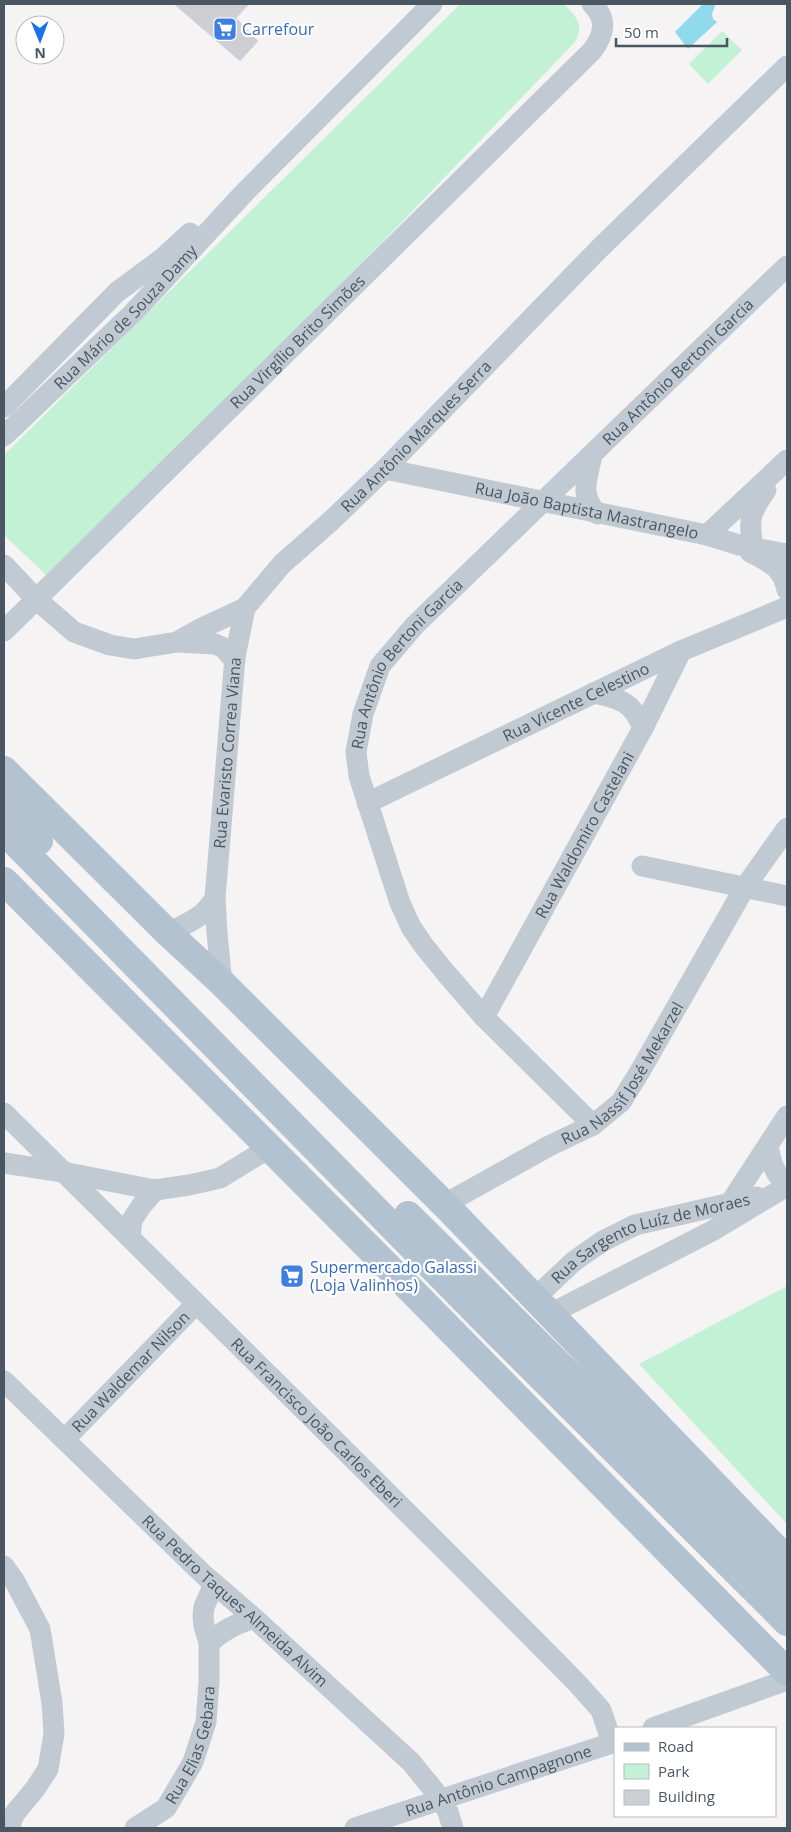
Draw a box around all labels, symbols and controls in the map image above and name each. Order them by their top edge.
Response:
north arrow [15,15,65,65]
scale bar [616,15,727,47]
supermarket icon: Carrefour [212,16,238,42]
place label: Carrefour [242,18,315,40]
text: 50 m [624,22,659,42]
text: N [34,44,46,63]
street label: Rua Mário de Souza Damy [49,239,203,394]
street label: Rua Virgílio Brito Simões [225,270,370,413]
street label: Rua Antônio Bertoni Garcia [597,293,758,450]
street label: Rua Antônio Marques Serra [336,355,496,517]
street label: Rua João Baptista Mastrangelo [473,477,701,544]
street label: Rua Antônio Bertoni Garcia [346,574,467,751]
street label: Rua Evaristo Correa Viana [208,656,246,849]
street label: Rua Vicente Celestino [499,657,653,747]
street label: Rua Waldomiro Castelani [530,747,639,922]
street label: Rua Nassif José Mekarzel [557,998,688,1150]
street label: Rua Sargento Luíz de Moraes [546,1188,752,1288]
place label: Supermercado Galassi (Loja Valinhos) [310,1256,477,1296]
supermarket icon: Supermercado Galassi (Loja Valinhos) [279,1263,305,1289]
street label: Rua Waldemar Nilson [67,1306,194,1437]
street label: Rua Francisco João Carlos Eberi [226,1333,407,1512]
street label: Rua Pedro Taques Almeida Alvim [137,1510,333,1692]
street label: Rua Elias Gebara [160,1685,220,1808]
legend [614,1727,776,1817]
text: Road [658,1736,694,1756]
street label: Rua Antônio Campagnone [402,1740,594,1822]
text: Park [658,1761,689,1781]
text: Building [658,1786,715,1806]

